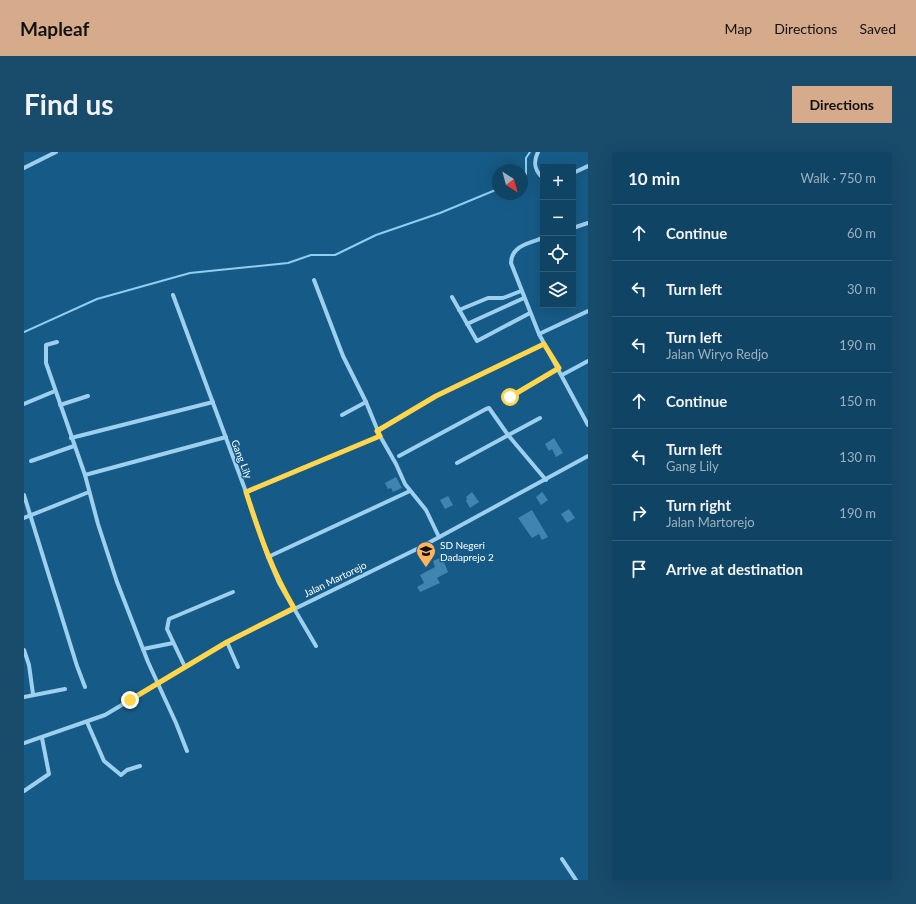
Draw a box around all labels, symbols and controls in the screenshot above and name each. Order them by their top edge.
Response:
text: Mapleaf [20,17,89,40]
text: Map [725,20,752,37]
text: Directions [774,20,837,37]
text: Saved [859,20,896,37]
button: Directions [792,86,892,123]
text: Find us [24,87,114,121]
north arrow [492,164,528,200]
map controls [540,164,576,308]
button: + [540,164,576,200]
text: 10 min [628,168,680,189]
text: Walk · 750 m [800,170,876,186]
button: − [540,200,576,236]
icon: ahead [628,222,650,244]
text: Continue [666,224,727,242]
text: 60 m [847,225,876,241]
button: locate [540,236,576,272]
button: layers [540,272,576,308]
icon: left [628,278,650,300]
text: Turn left [666,280,722,298]
text: 30 m [847,281,876,297]
text: Turn left [666,328,722,346]
icon: left [628,334,650,356]
text: 190 m [839,337,876,353]
text: Jalan Wiryo Redjo [666,346,768,362]
route start [501,388,519,406]
icon: ahead [628,390,650,412]
text: Continue [666,392,727,410]
text: 150 m [839,393,876,409]
street label: Gang Lily [229,438,255,481]
text: Turn left [666,440,722,458]
icon: left [628,446,650,468]
text: 130 m [839,449,876,465]
text: Gang Lily [666,458,719,474]
text: Turn right [666,496,731,514]
icon: right [628,502,650,524]
text: 190 m [839,505,876,521]
text: Jalan Martorejo [666,514,755,530]
place label: SD Negeri Dadaprejo 2 [440,539,494,563]
school or university icon: SD Negeri Dadaprejo 2 [415,540,437,568]
icon: arrive [628,558,650,580]
street label: Jalan Martorejo [302,559,369,599]
text: Arrive at destination [666,560,803,578]
route end [121,691,139,709]

